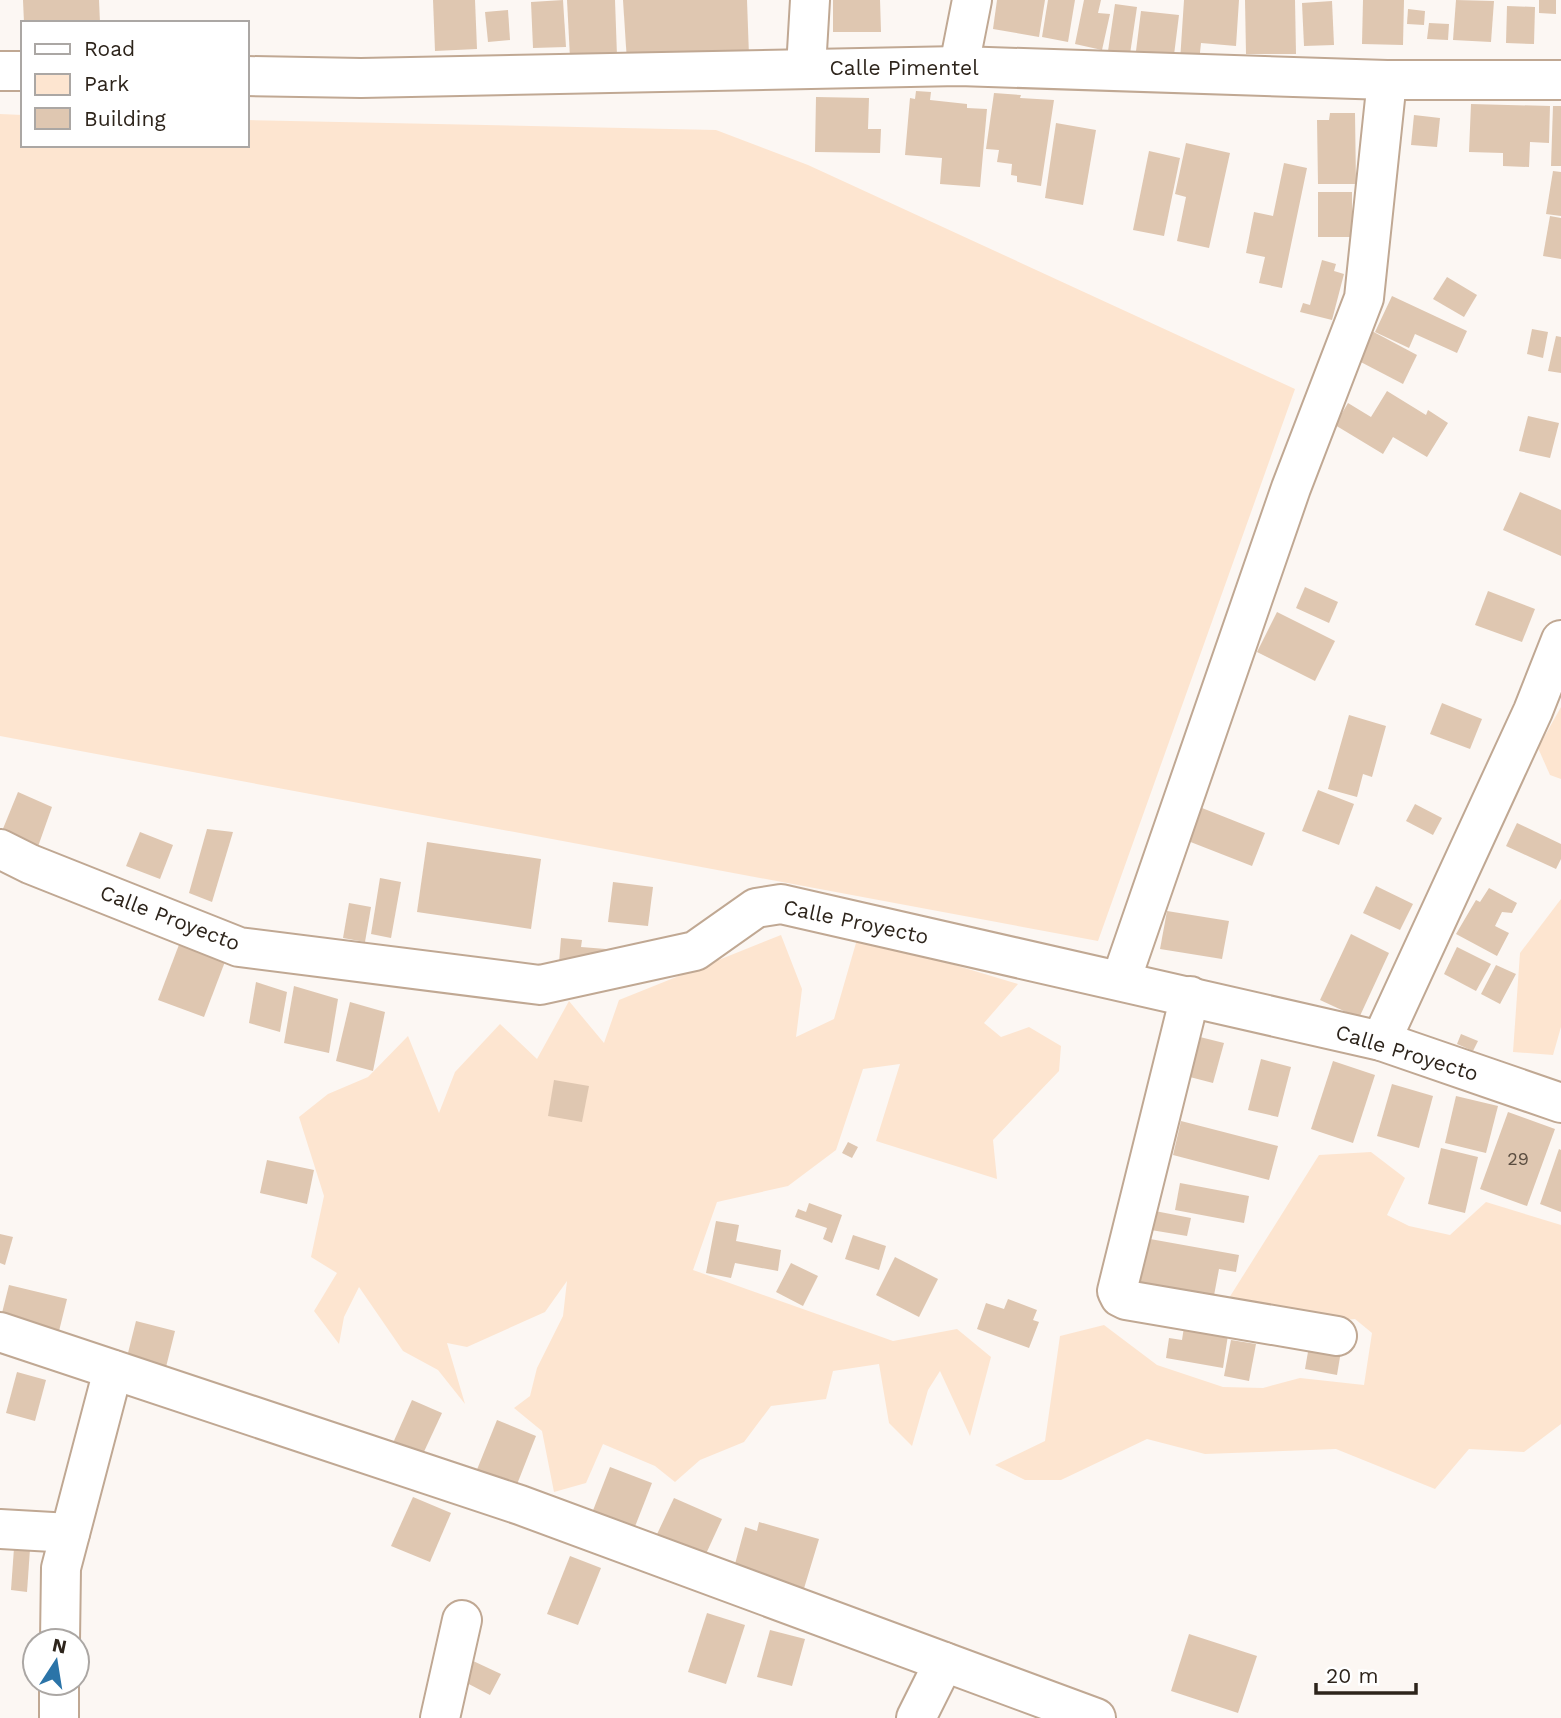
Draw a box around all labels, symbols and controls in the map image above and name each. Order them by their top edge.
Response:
legend [21,21,248,147]
text: Road [84,36,135,61]
street label: Calle Pimentel [829,55,979,80]
text: Park [84,71,129,96]
text: Building [84,106,166,131]
street label: Calle Proyecto [97,879,244,956]
street label: Calle Proyecto [781,894,931,949]
street label: Calle Proyecto [1333,1019,1482,1086]
house number: 29 [1507,1148,1529,1169]
north arrow [21,1627,91,1697]
text: N [50,1633,69,1659]
scale bar [1316,1652,1416,1696]
text: 20 m [1326,1663,1378,1688]

